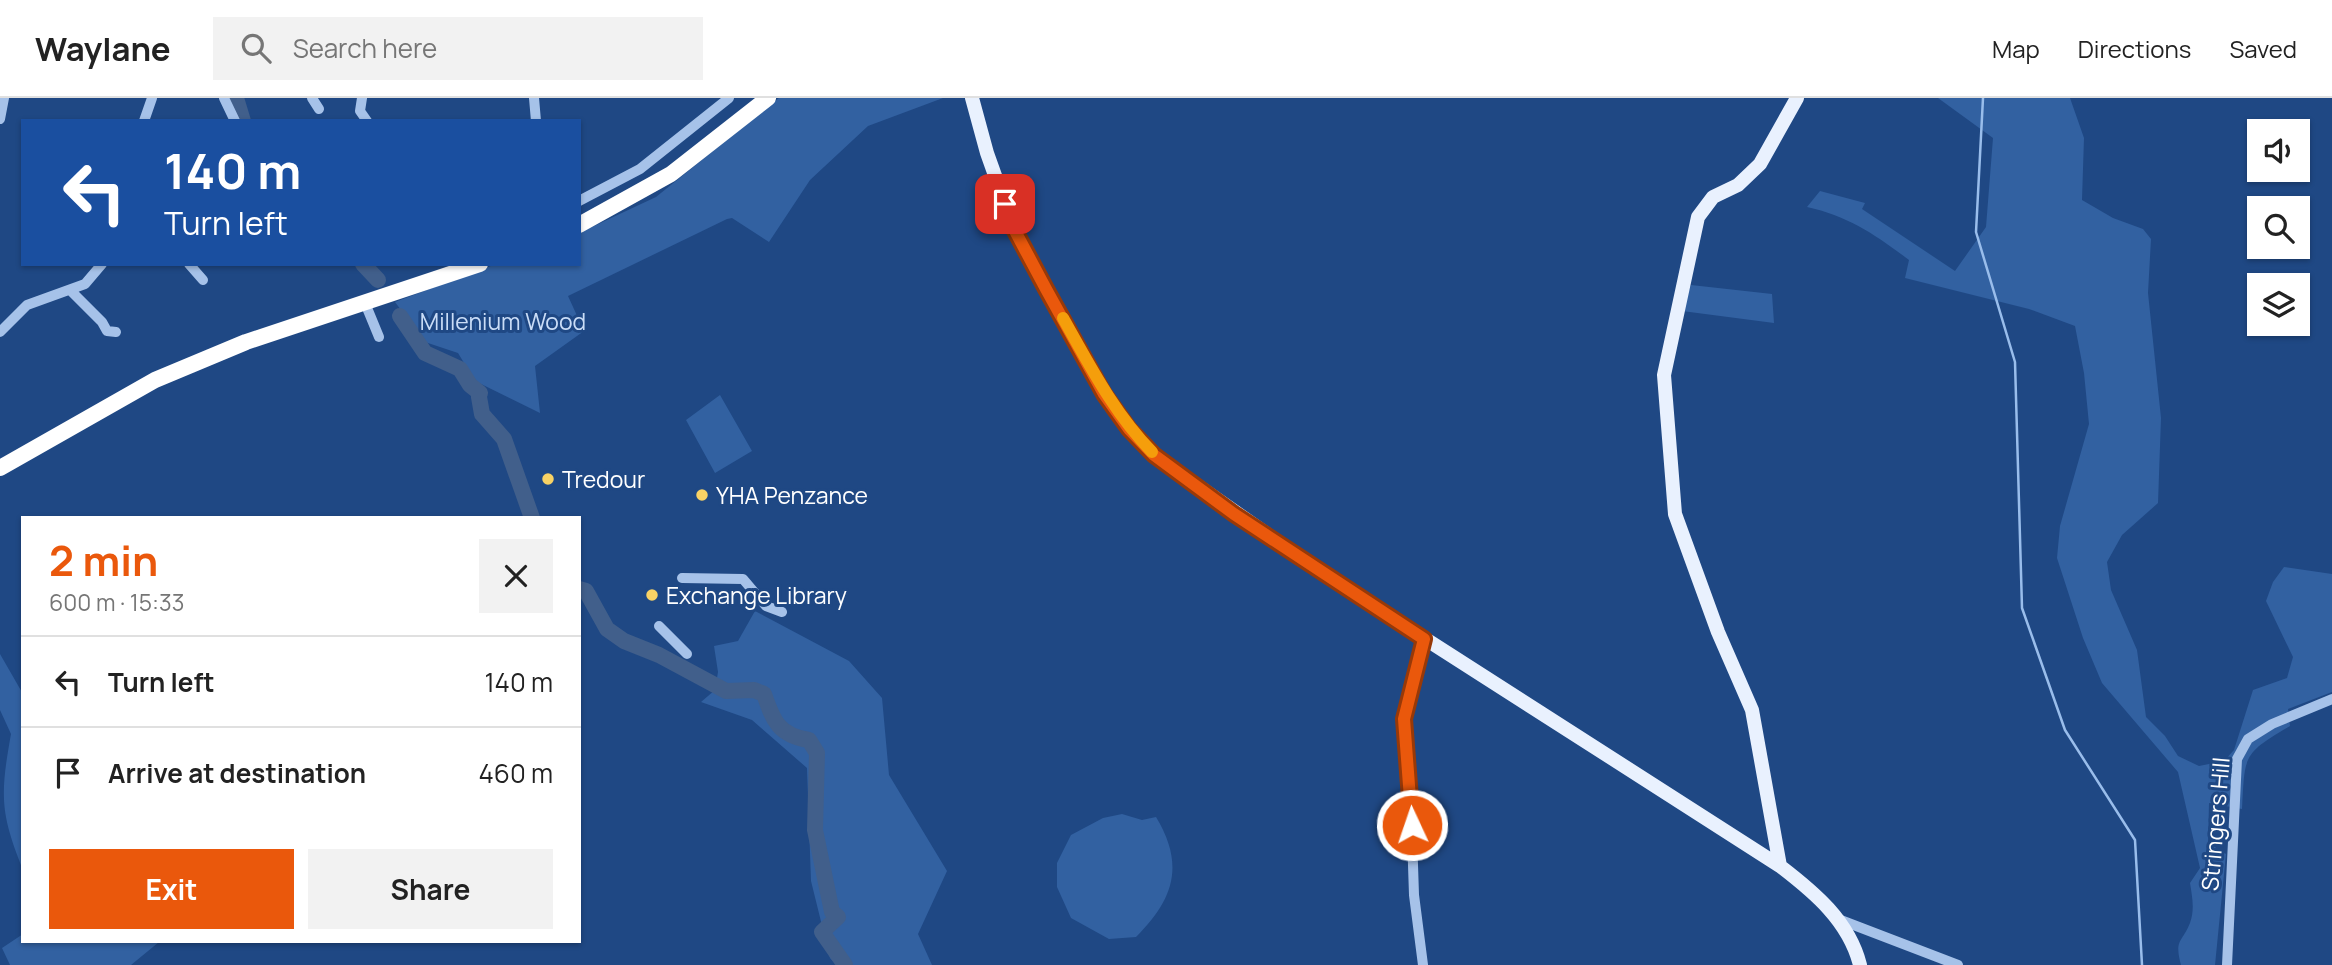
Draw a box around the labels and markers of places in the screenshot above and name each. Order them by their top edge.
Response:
pin [975,174,1035,234]
place label: Tredour [562,463,645,495]
marker: Tredour [540,471,556,487]
place label: YHA Penzance [716,479,868,511]
marker: YHA Penzance [694,487,710,503]
place label: Exchange Library [666,579,847,611]
marker: Exchange Library [644,587,660,603]

